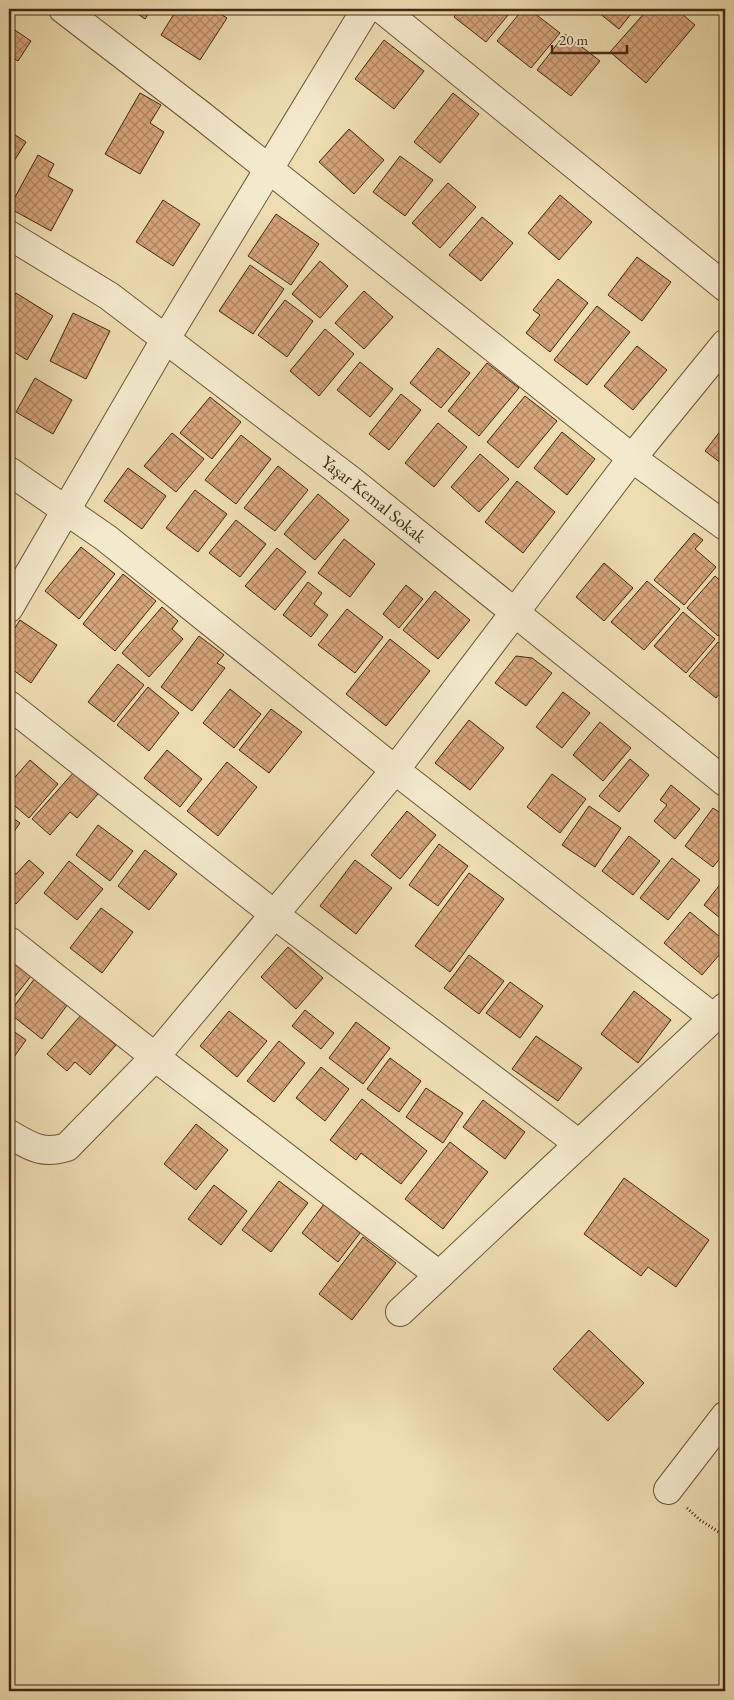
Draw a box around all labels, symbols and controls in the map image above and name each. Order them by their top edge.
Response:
scale bar [552,22,626,54]
text: 20 m [559,30,588,49]
street label: Yaşar Kemal Sokak [317,450,432,548]

